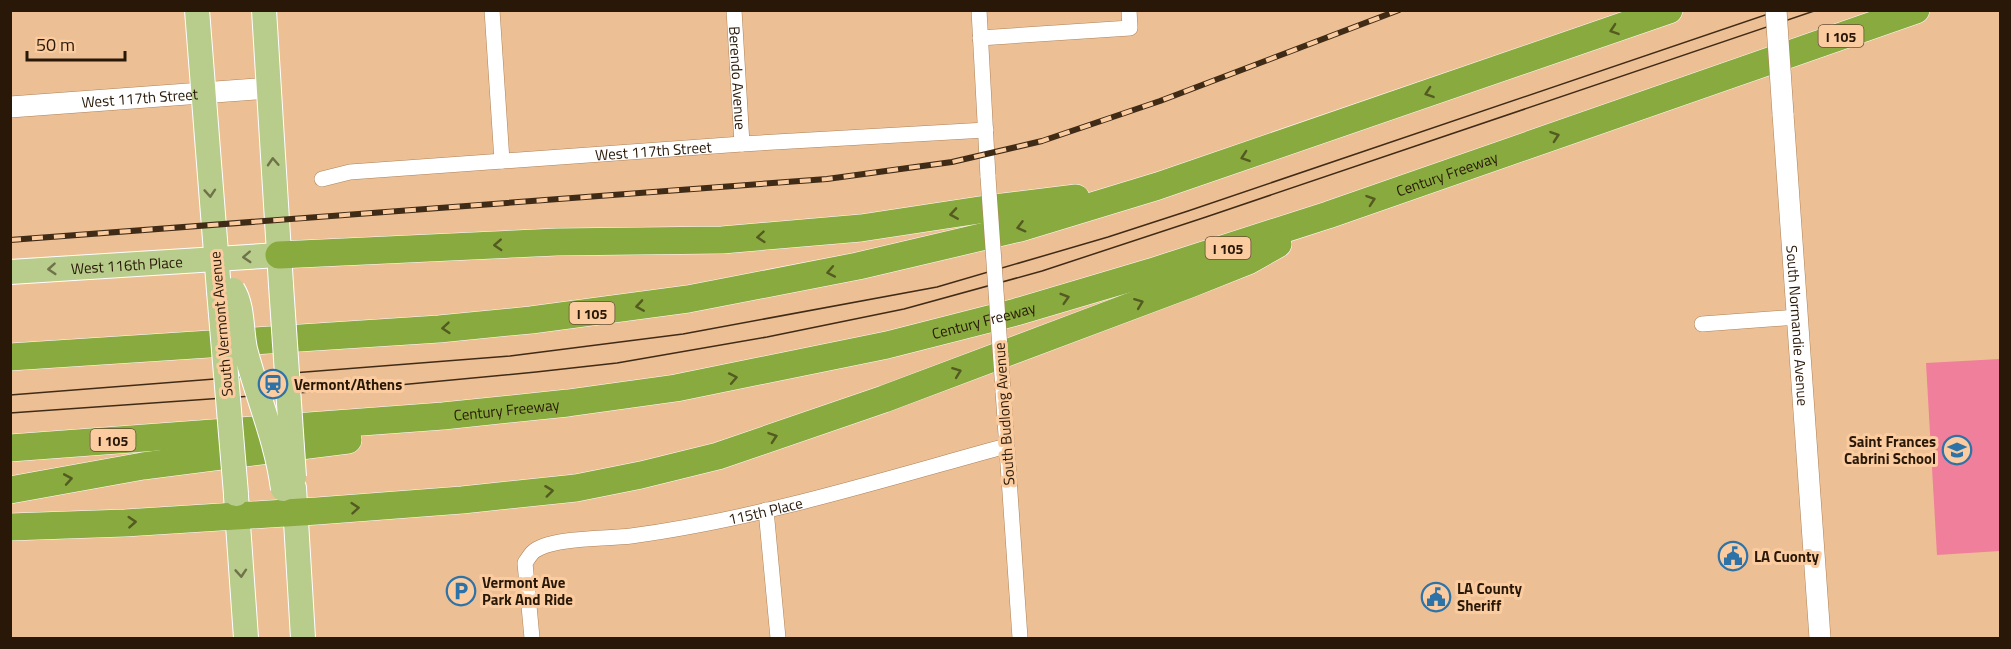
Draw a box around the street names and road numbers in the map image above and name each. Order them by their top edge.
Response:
street label: Berendo Avenue [723,25,753,130]
road number: I 105 [1818,25,1864,47]
street label: West 117th Street [81,82,199,113]
street label: West 117th Street [594,135,713,166]
street label: Century Freeway [1393,145,1501,202]
road number: I 105 [1206,237,1250,259]
street label: South Normandie Avenue [1781,244,1815,407]
street label: West 116th Place [70,250,183,280]
street label: South Vermont Avenue [203,250,239,398]
street label: Century Freeway [929,295,1038,345]
road number: I 105 [570,302,614,324]
street label: South Budlong Avenue [988,342,1020,486]
street label: Century Freeway [452,392,561,426]
road number: I 105 [90,429,136,451]
street label: 115th Place [726,491,805,530]

